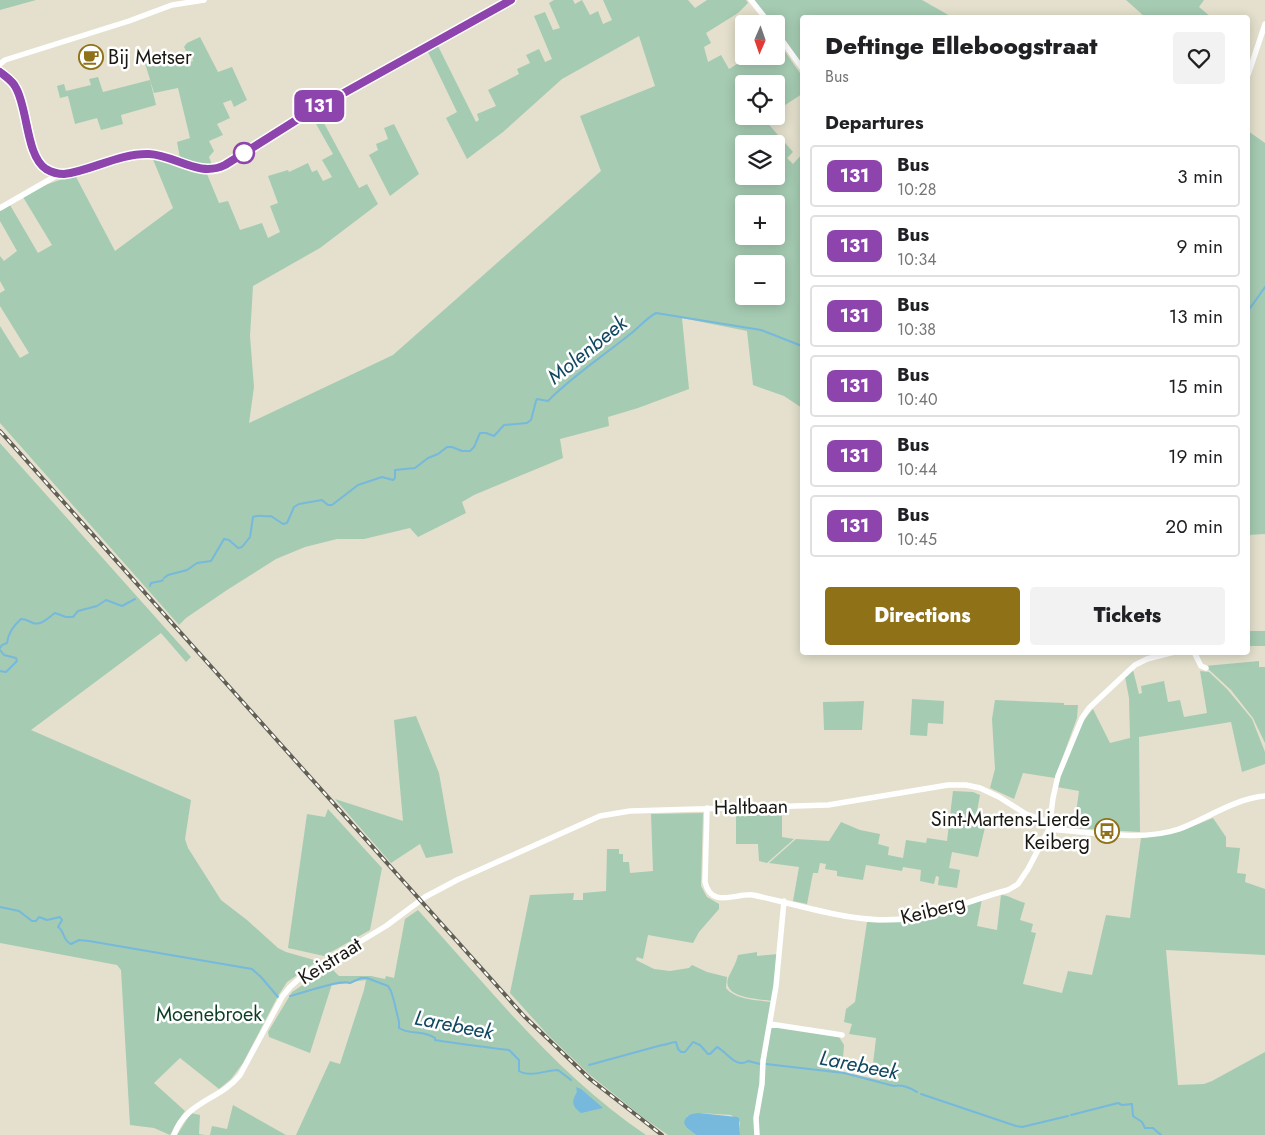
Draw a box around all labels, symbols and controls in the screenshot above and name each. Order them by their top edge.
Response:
north arrow [735,15,785,65]
map controls [735,15,785,305]
text: Deftinge Elleboogstraat [825,28,1098,63]
button: heart [1173,32,1225,84]
place label: Bij Metser [108,43,192,72]
cafe icon: Bij Metser [78,44,104,70]
text: Bus [825,65,849,88]
button: locate [735,75,785,125]
line badge: 131 [290,90,348,122]
text: 131 [304,93,334,119]
text: Departures [825,109,924,136]
button: layers [735,135,785,185]
unlabelled marker [233,142,255,164]
text: Bus [897,151,929,178]
text: 131 [840,163,869,189]
text: 3 min [1177,163,1223,190]
text: 10:28 [897,178,936,201]
button: + [735,195,785,245]
text: Bus [897,221,929,248]
text: 131 [840,233,869,259]
text: 9 min [1177,233,1223,260]
text: 10:34 [897,248,937,271]
button: − [735,255,785,305]
text: Bus [897,291,929,318]
text: 131 [840,303,869,329]
text: 13 min [1169,303,1223,330]
water label: Molenbeek [541,308,634,392]
text: 10:38 [897,318,936,341]
text: Bus [897,361,929,388]
text: 131 [840,373,869,399]
text: 15 min [1168,373,1223,400]
text: 10:40 [897,388,938,411]
text: Bus [897,431,929,458]
text: 131 [840,443,869,469]
text: 19 min [1168,443,1223,470]
text: 10:44 [897,458,937,481]
text: Bus [897,501,929,528]
text: 131 [840,513,869,539]
text: 20 min [1165,513,1223,540]
text: 10:45 [897,528,937,551]
button: Directions [825,587,1020,645]
button: Tickets [1030,587,1225,645]
street label: Haltbaan [714,792,788,822]
place label: Sint-Martens-Lierde Keiberg [931,805,1090,857]
bus stop icon: Sint-Martens-Lierde Keiberg [1094,818,1120,844]
street label: Keiberg [898,888,968,932]
street label: Keistraat [293,930,368,992]
park label: Moenebroek [156,1000,262,1029]
water label: Larebeek [412,1003,497,1048]
water label: Larebeek [817,1043,902,1088]

